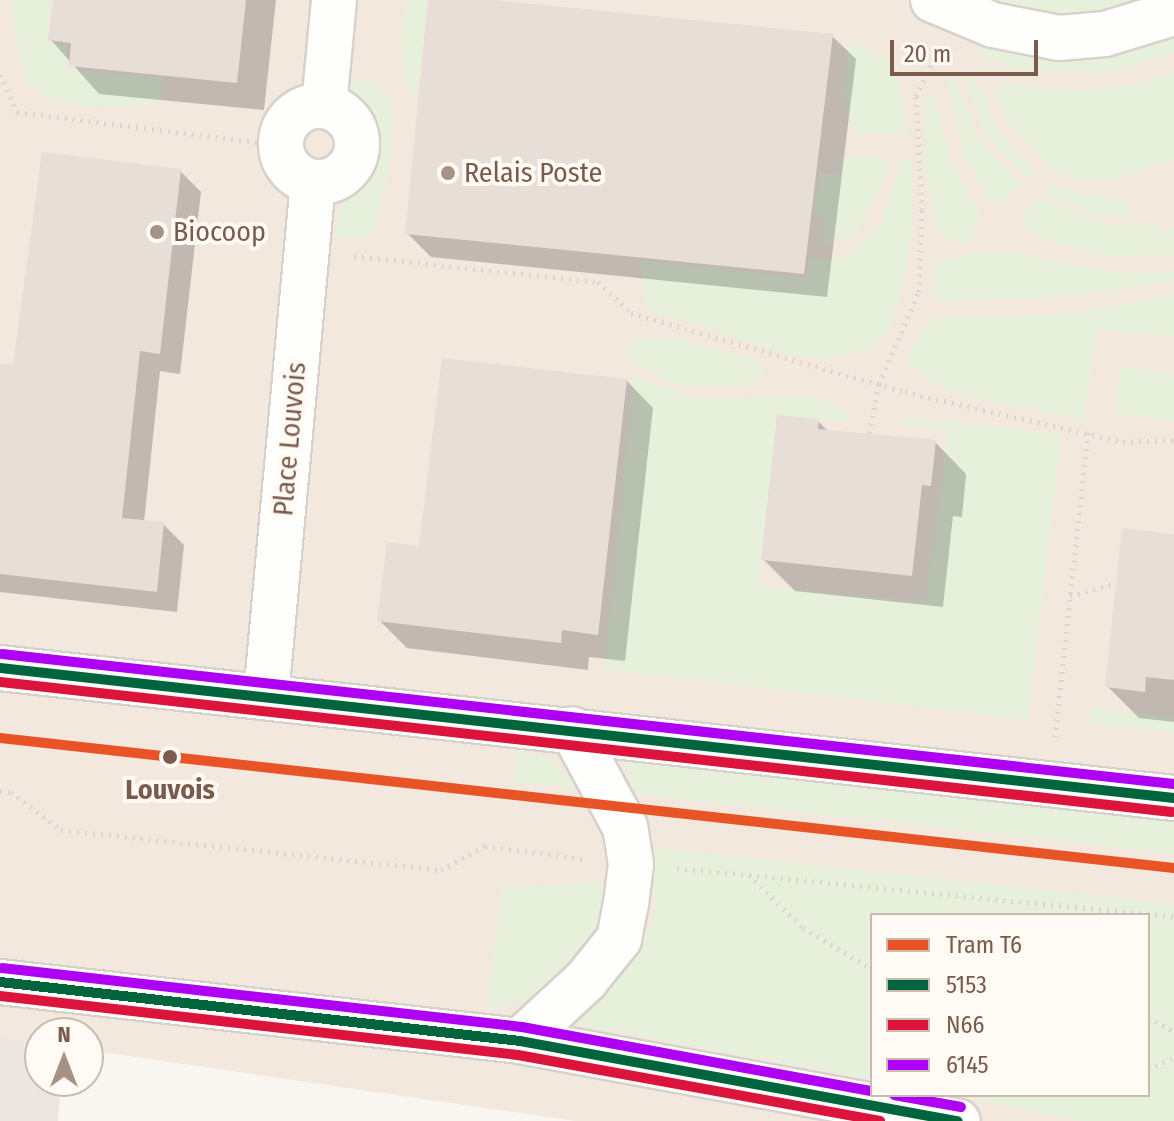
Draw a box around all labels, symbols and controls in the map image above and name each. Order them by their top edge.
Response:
scale bar [894,24,1042,74]
text: 20 m [904,40,951,68]
place label: Relais Poste [464,156,602,190]
marker: Relais Poste [439,164,457,182]
place label: Biocoop [173,215,266,249]
marker: Biocoop [148,223,166,241]
street label: Place Louvois [267,361,313,517]
marker: Louvois [157,744,183,770]
place label: Louvois [125,773,215,807]
legend [870,913,1150,1097]
text: Tram T6 [946,931,1022,959]
text: 5153 [946,971,987,999]
text: N66 [946,1011,984,1039]
north arrow [24,1017,104,1097]
text: N [57,1021,71,1048]
text: 6145 [946,1051,989,1079]

